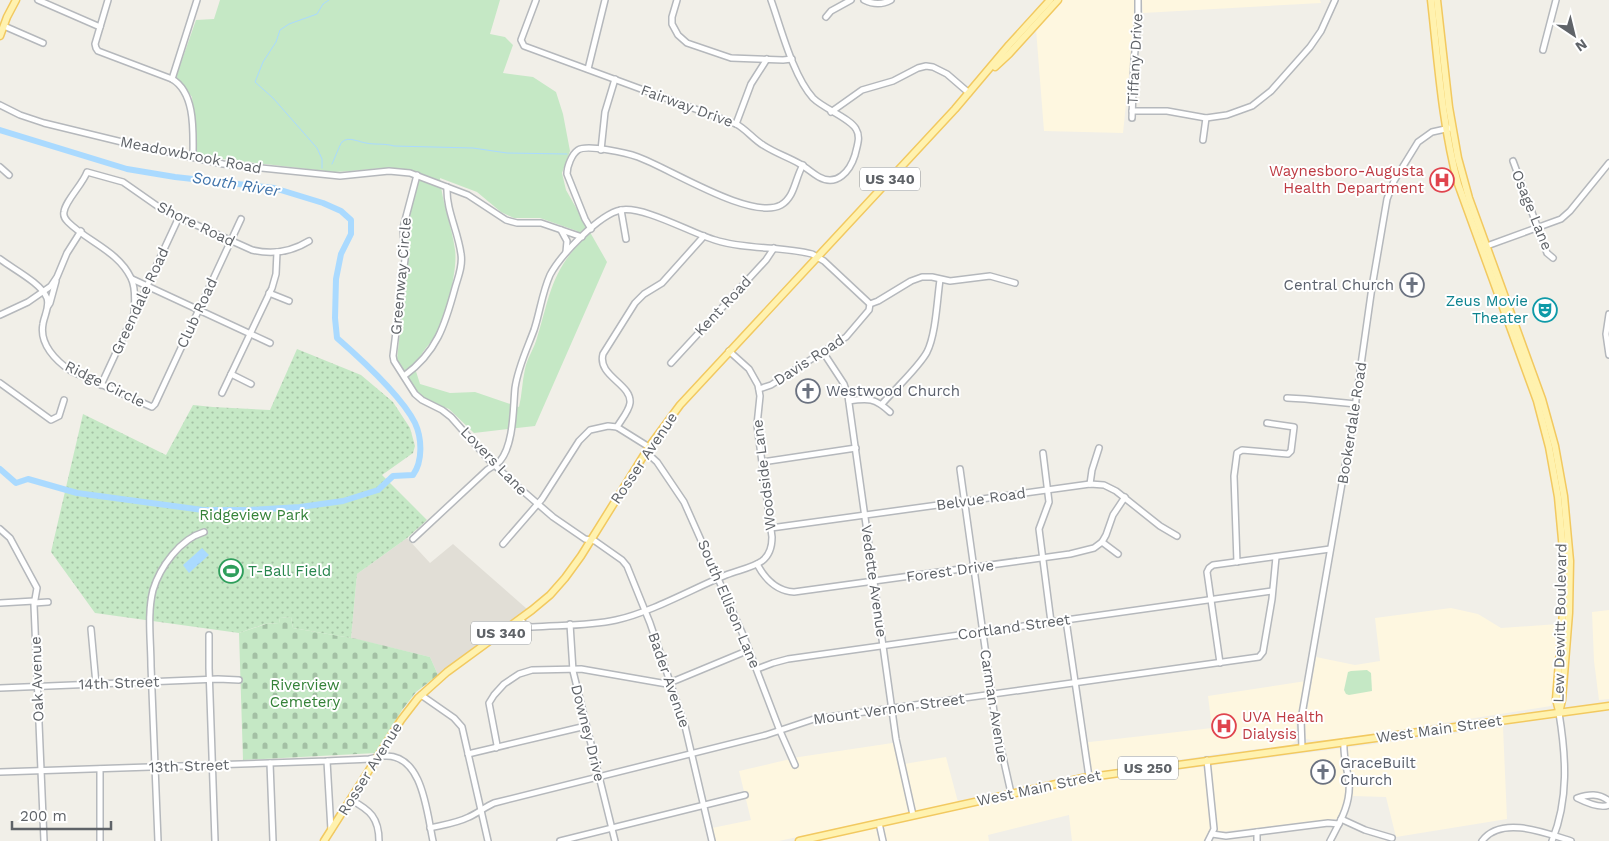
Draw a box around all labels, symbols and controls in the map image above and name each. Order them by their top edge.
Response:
north arrow [1549,10,1599,60]
street label: Tiffany Drive [1124,13,1146,105]
text: N [1573,36,1590,55]
street label: Fairway Drive [638,81,736,131]
street label: Meadowbrook Road [119,132,263,178]
place label: Waynesboro-Augusta Health Department [1269,162,1425,197]
hospital icon: Waynesboro-Augusta Health Department [1429,167,1455,193]
street label: Osage Lane [1508,167,1556,253]
water label: South River [191,168,282,200]
road number: US 340 [860,168,920,190]
street label: Shore Road [154,197,238,251]
street label: Greenway Circle [387,216,415,336]
street label: Greendale Road [107,245,173,357]
street label: Kent Road [691,272,755,340]
church icon: Central Church [1399,272,1425,298]
street label: Club Road [173,275,221,351]
place label: Central Church [1284,276,1394,294]
place label: Zeus Movie Theater [1446,292,1528,327]
theatre icon: Zeus Movie Theater [1532,297,1558,323]
street label: Davis Road [770,331,848,389]
street label: Ridge Circle [62,357,148,411]
street label: Bookerdale Road [1333,361,1371,485]
church icon: Westwood Church [795,378,821,404]
place label: Westwood Church [826,382,960,400]
street label: Rosser Avenue [607,409,681,507]
street label: Woodside Lane [748,418,780,532]
street label: Lovers Lane [457,423,531,499]
street label: Belvue Road [935,484,1027,514]
park label: Ridgeview Park [199,506,309,524]
street label: Vedette Avenue [857,524,891,638]
street label: South Ellison Lane [694,537,764,671]
street label: Lew Dewitt Boulevard [1550,543,1570,703]
street label: Forest Drive [905,556,995,586]
sports icon: T-Ball Field [218,558,244,584]
place label: T-Ball Field [248,562,331,580]
street label: Cortland Street [957,610,1072,644]
road number: US 340 [471,622,531,644]
street label: Bader Avenue [644,630,694,730]
street label: Oak Avenue [27,636,47,722]
street label: Carman Avenue [976,648,1012,764]
street label: 14th Street [78,673,160,693]
park label: Riverview Cemetery [270,676,340,711]
street label: Downey Drive [567,683,609,783]
street label: Mount Vernon Street [812,689,967,729]
place label: UVA Health Dialysis [1242,708,1324,743]
street label: West Main Street [1375,711,1504,747]
hospital icon: UVA Health Dialysis [1211,713,1237,739]
street label: Rosser Avenue [334,719,406,819]
place label: GraceBuilt Church [1340,754,1417,789]
street label: 13th Street [148,756,230,776]
road number: US 250 [1118,756,1178,780]
church icon: GraceBuilt Church [1310,759,1336,785]
street label: West Main Street [975,766,1103,810]
scale bar [12,798,111,830]
text: 200 m [20,807,67,825]

